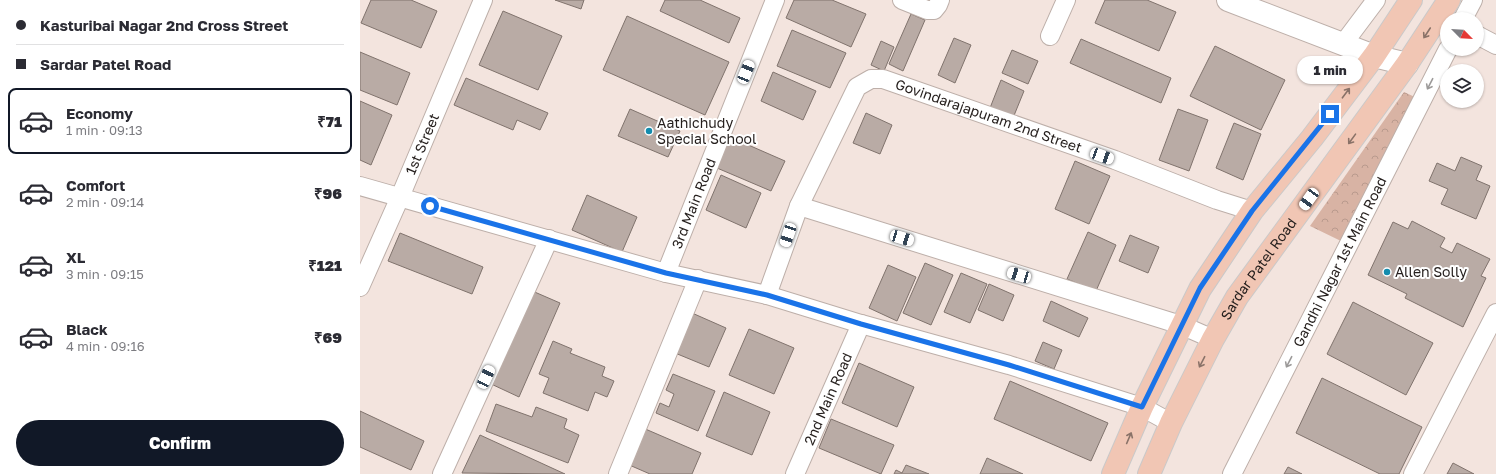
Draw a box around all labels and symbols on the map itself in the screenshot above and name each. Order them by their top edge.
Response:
north arrow [1440,12,1484,56]
one-way arrow [1423,27,1432,38]
callout: 1 min [1297,56,1363,84]
car [736,59,756,85]
street label: Govindarajapuram 2nd Street [893,75,1084,156]
one-way arrow [1426,78,1433,90]
one-way arrow [1342,88,1350,99]
route end [1321,105,1339,123]
street label: 1st Street [401,111,442,177]
place label: Aathichudy Special School [657,114,756,147]
marker: Aathichudy Special School [644,126,654,136]
one-way arrow [1348,133,1357,144]
car [1089,146,1115,166]
street label: 3rd Main Road [668,155,719,251]
street label: Gandhi Nagar 1st Main Road [1289,174,1390,349]
car [1297,186,1321,212]
route start [421,197,439,215]
street label: Sardar Patel Road [1217,215,1300,323]
car [778,222,798,248]
car [889,229,915,247]
place label: Allen Solly [1395,263,1467,280]
car [1006,266,1032,284]
marker: Allen Solly [1382,267,1392,277]
street label: 2nd Main Road [800,350,855,448]
one-way arrow [1198,356,1205,368]
one-way arrow [1285,356,1292,368]
car [475,364,497,390]
one-way arrow [1125,433,1133,445]

